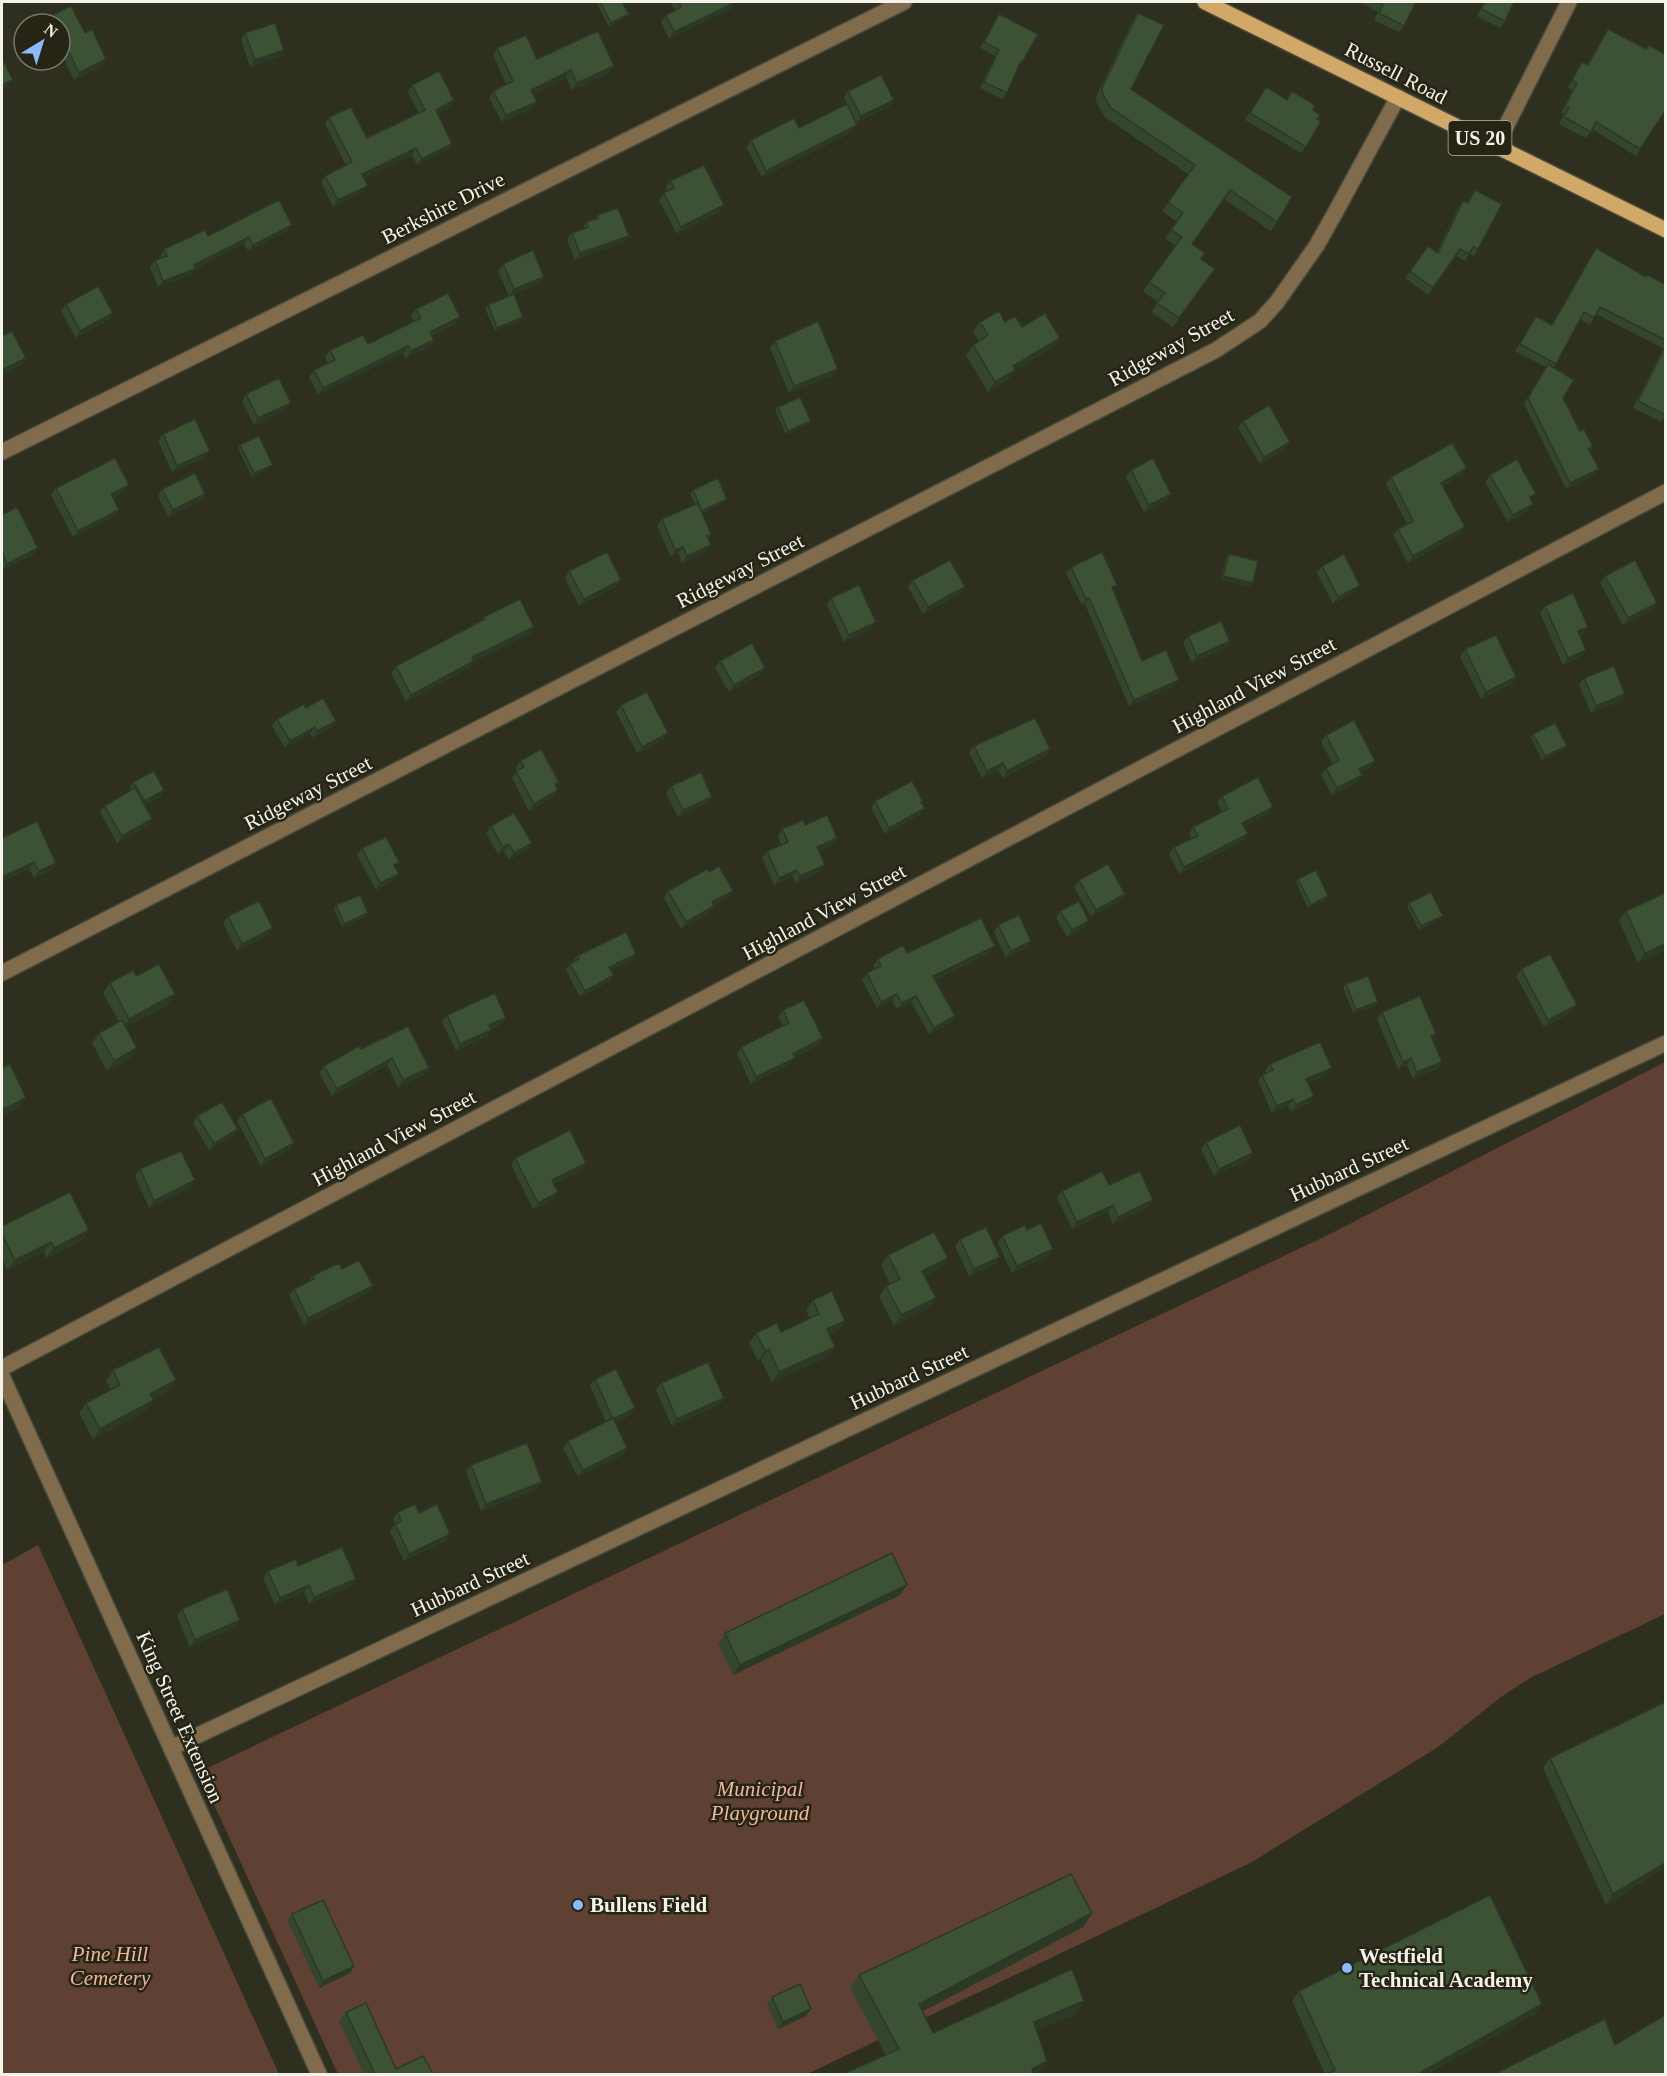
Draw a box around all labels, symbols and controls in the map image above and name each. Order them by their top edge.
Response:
north arrow [12,12,72,72]
text: N [41,20,61,41]
street label: Russell Road [1341,37,1452,109]
road number: US 20 [1448,121,1512,155]
street label: Berkshire Drive [378,167,508,249]
street label: Ridgeway Street [1104,303,1238,391]
street label: Ridgeway Street [672,529,808,613]
street label: Highland View Street [1168,632,1340,738]
street label: Ridgeway Street [240,751,376,835]
street label: Highland View Street [738,859,910,965]
street label: Highland View Street [308,1085,480,1191]
street label: Hubbard Street [1286,1131,1412,1207]
street label: Hubbard Street [846,1339,972,1415]
street label: Hubbard Street [407,1546,533,1622]
street label: King Street Extension [131,1627,229,1807]
park label: Municipal Playground [710,1777,810,1825]
place label: Bullens Field [590,1893,708,1917]
marker: Bullens Field [571,1898,585,1912]
park label: Pine Hill Cemetery [70,1942,151,1990]
place label: Westfield Technical Academy [1359,1944,1533,1992]
marker: Westfield Technical Academy [1340,1961,1354,1975]

